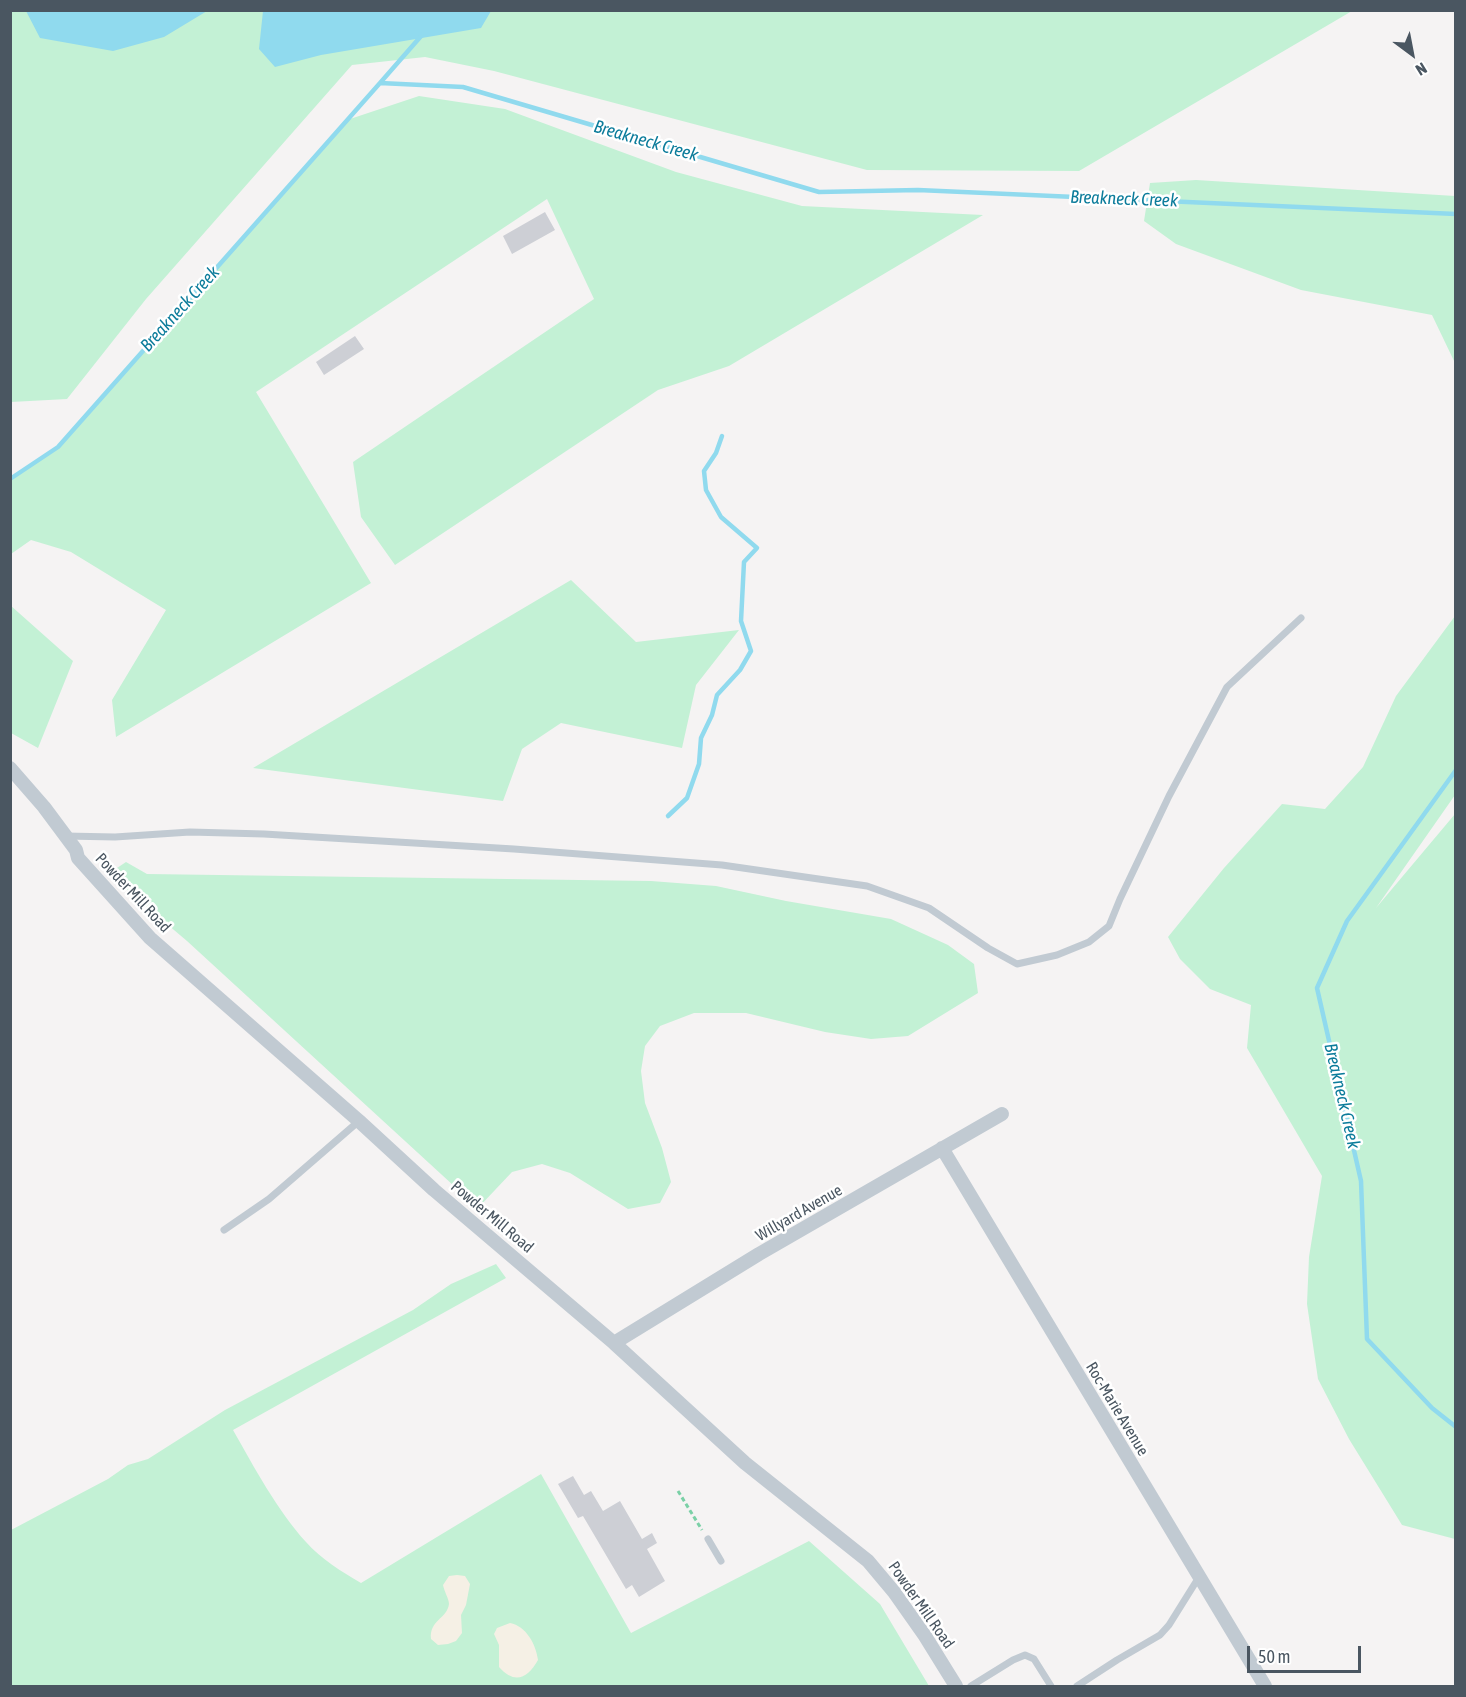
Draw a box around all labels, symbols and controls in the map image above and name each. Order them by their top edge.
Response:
north arrow [1382,24,1442,84]
text: N [1413,59,1430,79]
water label: Breakneck Creek [591,116,701,166]
water label: Breakneck Creek [1070,186,1178,212]
water label: Breakneck Creek [136,262,224,356]
street label: Powder Mill Road [91,849,175,937]
water label: Breakneck Creek [1319,1041,1365,1151]
street label: Powder Mill Road [447,1177,537,1257]
street label: Willyard Avenue [753,1181,845,1245]
street label: Roc-Marie Avenue [1082,1359,1152,1459]
street label: Powder Mill Road [884,1558,958,1652]
scale bar [1250,1634,1364,1672]
text: 50 m [1258,1646,1290,1667]

